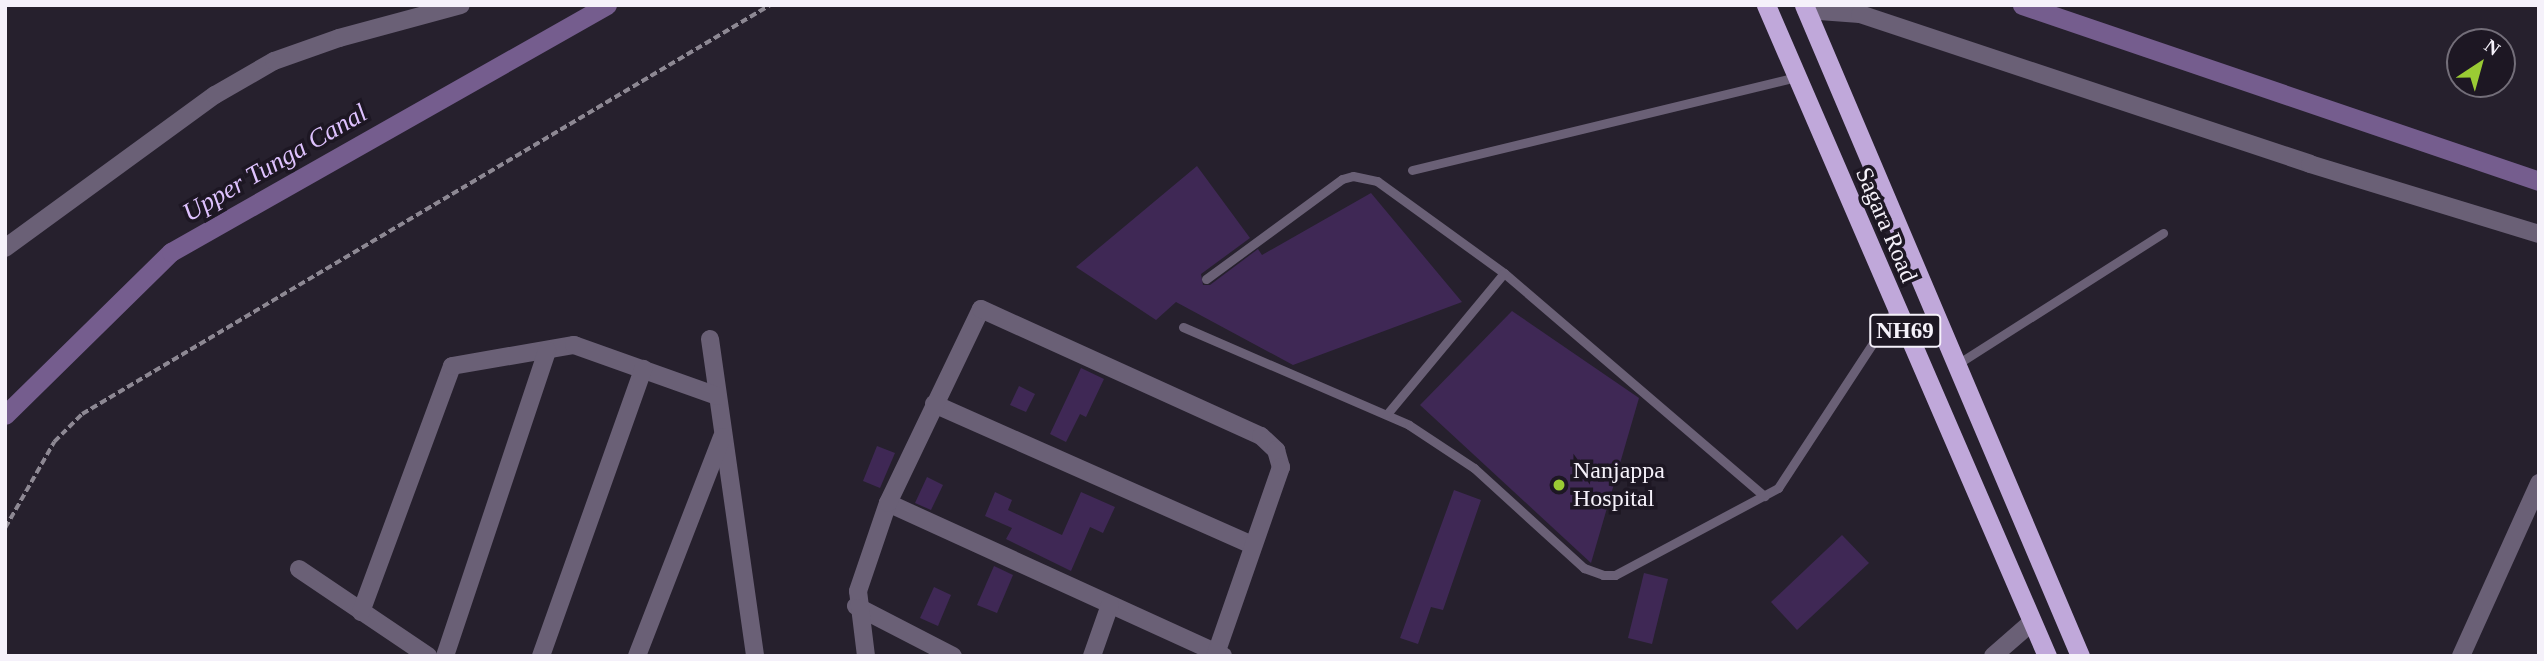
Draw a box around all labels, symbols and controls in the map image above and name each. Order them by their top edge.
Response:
north arrow [2446,28,2516,98]
text: N [2481,35,2504,60]
water label: Upper Tunga Canal [177,97,373,229]
street label: Sagara Road [1849,163,1923,287]
road number: NH69 [1868,312,1942,350]
place label: Nanjappa Hospital [1573,457,1665,513]
marker: Nanjappa Hospital [1551,477,1567,493]

